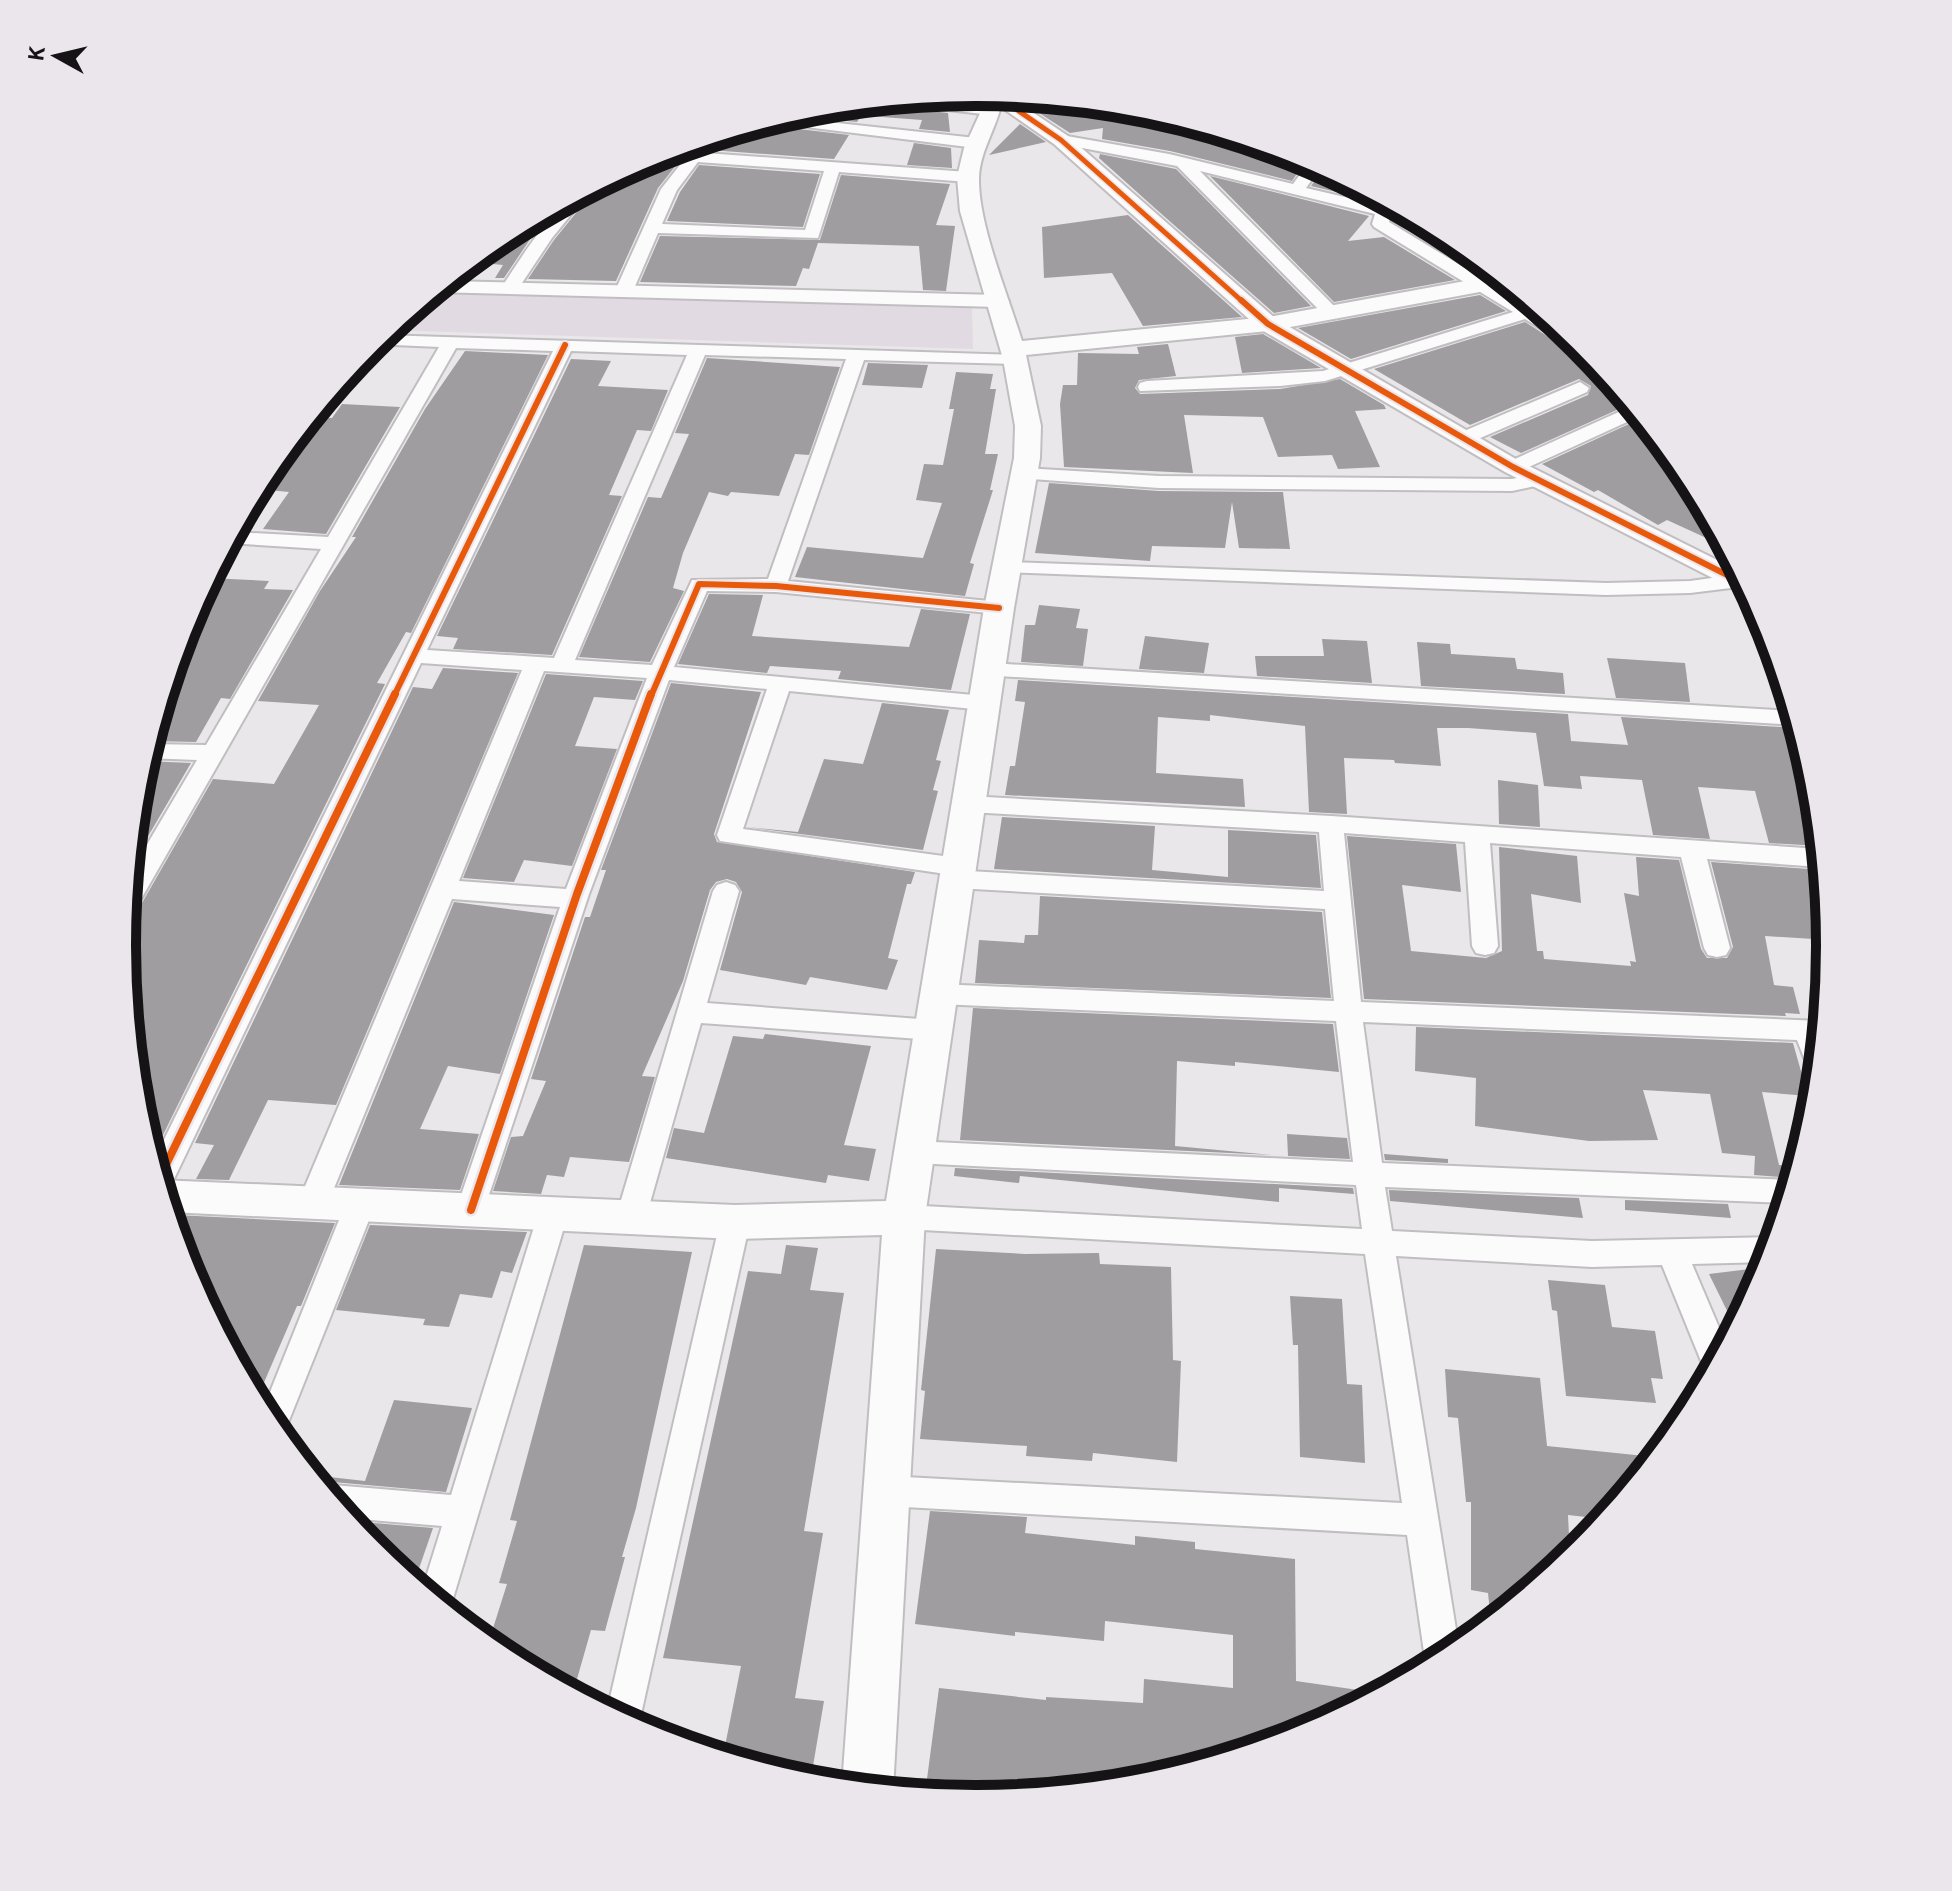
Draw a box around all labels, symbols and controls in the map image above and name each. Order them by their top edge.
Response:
north arrow [16,16,96,96]
text: K [21,44,52,62]

